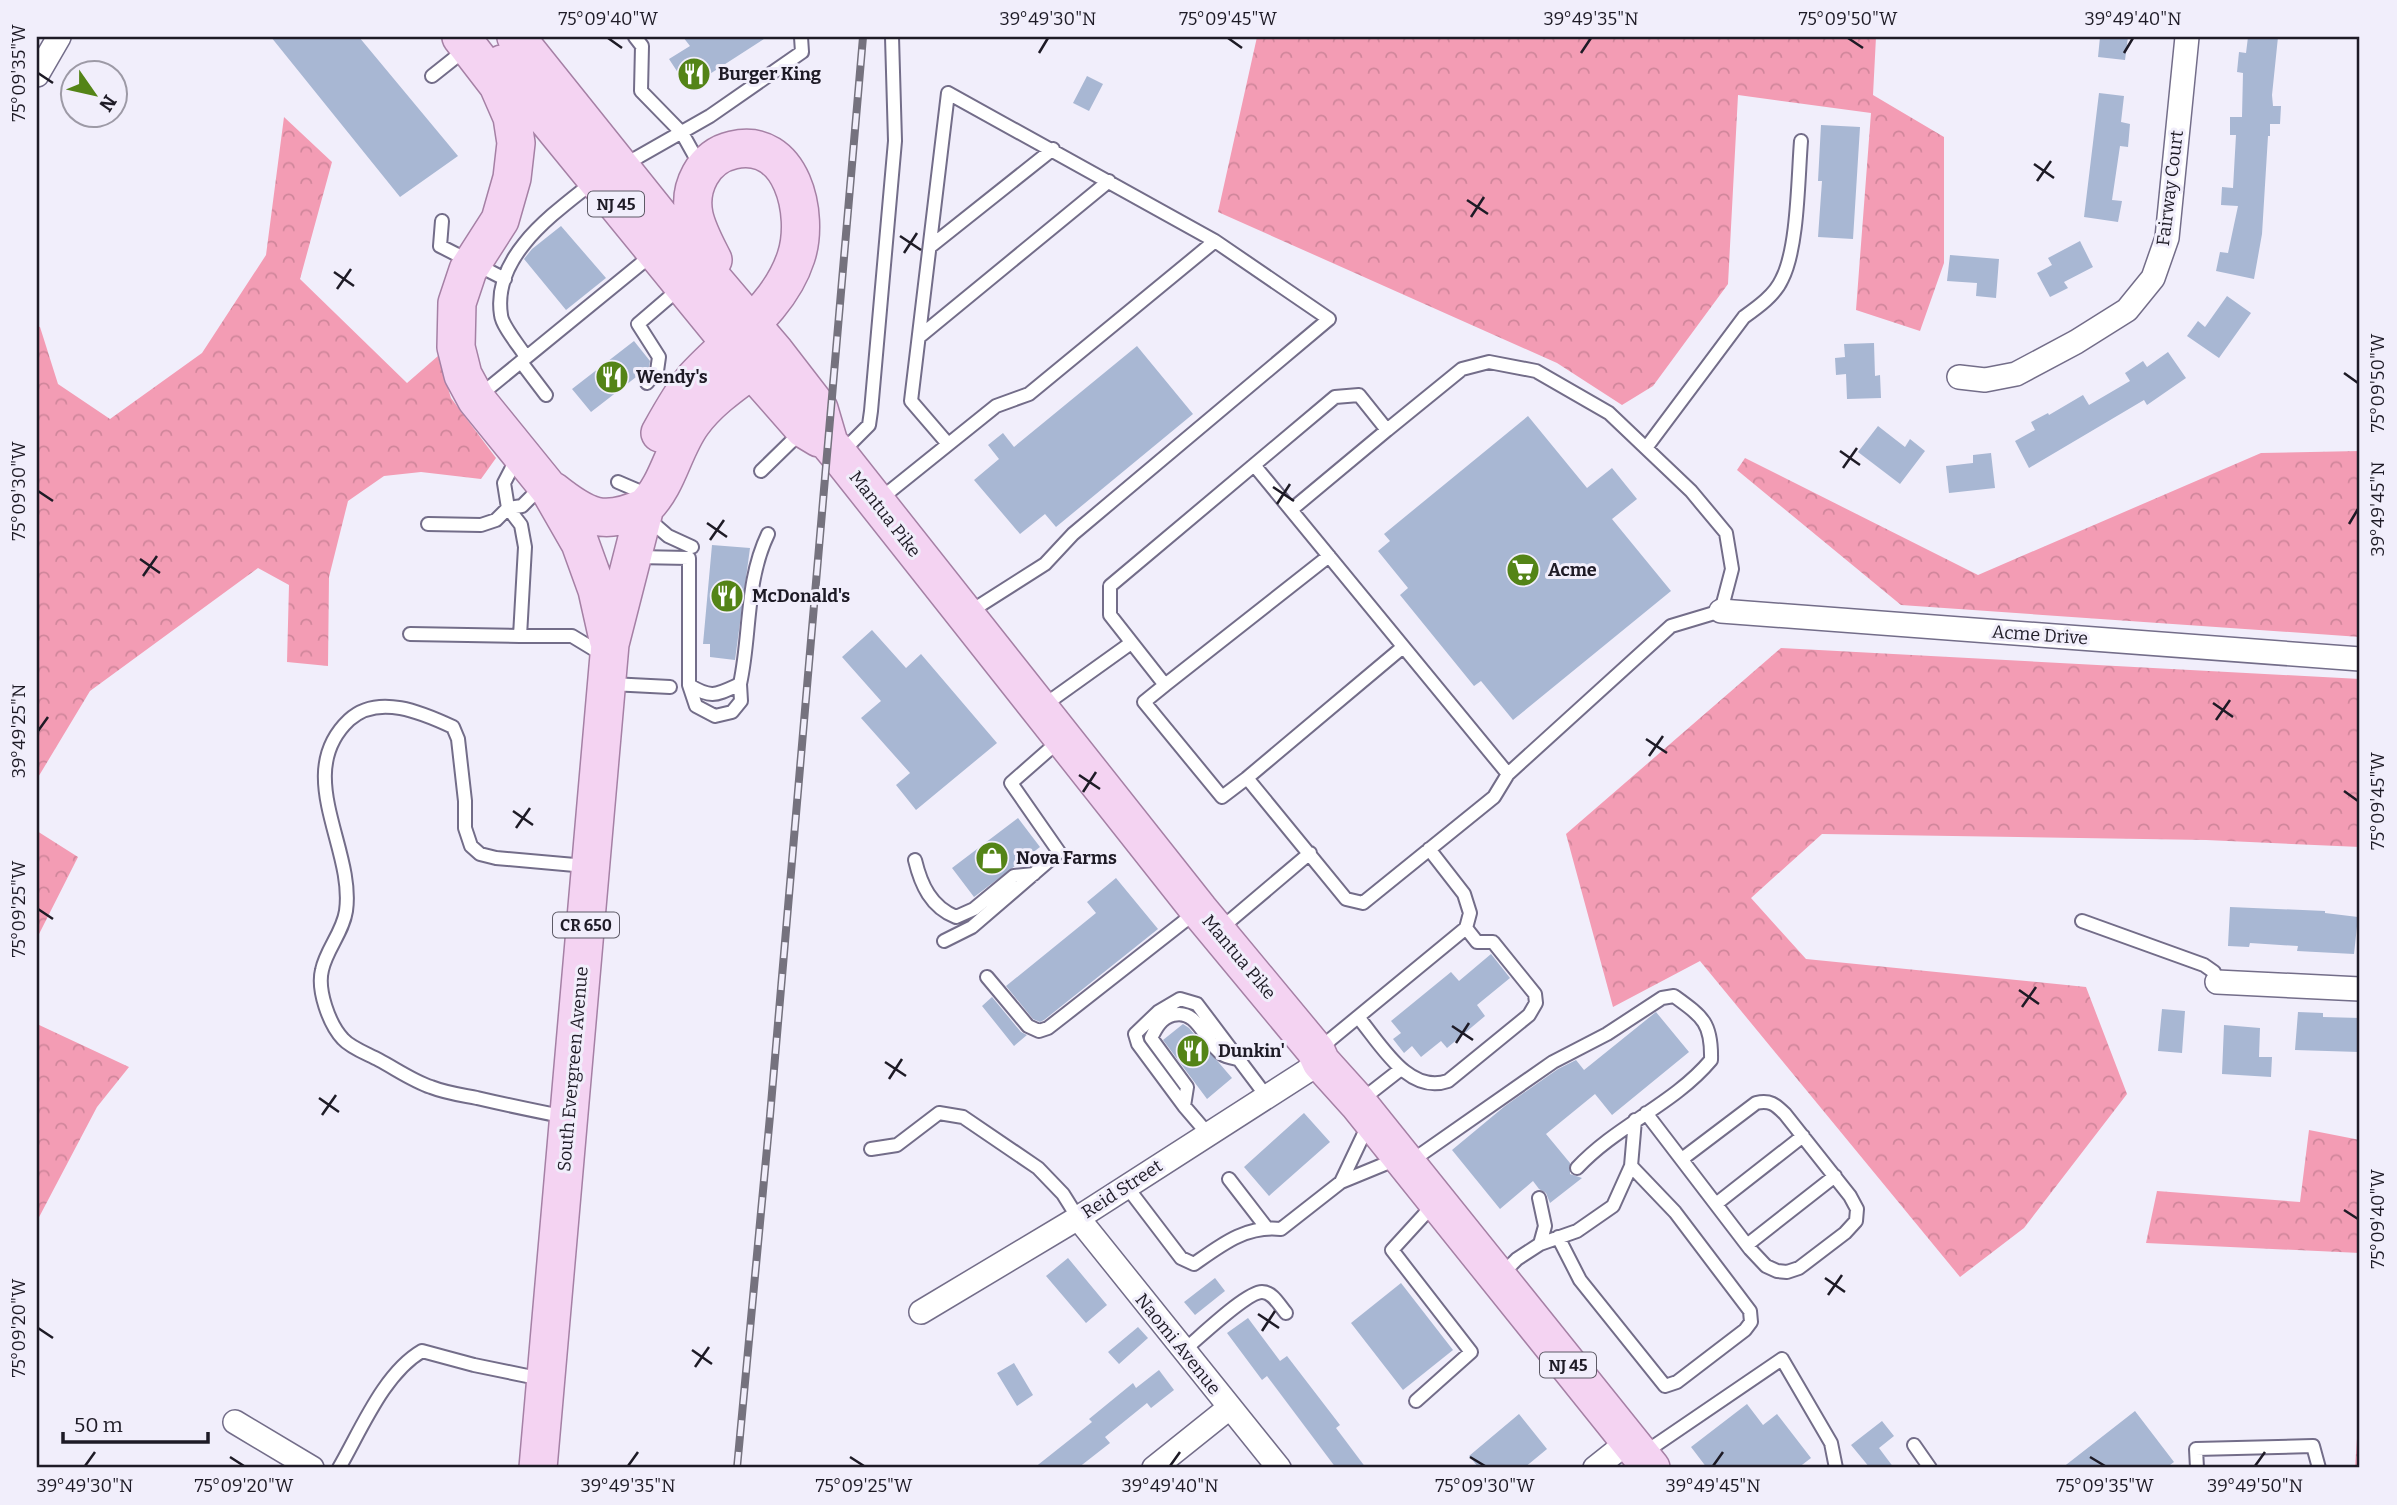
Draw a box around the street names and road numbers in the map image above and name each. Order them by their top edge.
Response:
street label: Fairway Court [2152,128,2188,247]
road number: NJ 45 [588,192,644,216]
street label: Mantua Pike [844,466,926,562]
street label: Acme Drive [1991,621,2089,649]
street label: Mantua Pike [1197,910,1281,1004]
road number: CR 650 [553,912,619,937]
street label: South Evergreen Avenue [553,966,593,1172]
street label: Reid Street [1078,1155,1167,1223]
street label: Naomi Avenue [1131,1289,1225,1399]
road number: NJ 45 [1540,1352,1596,1378]

